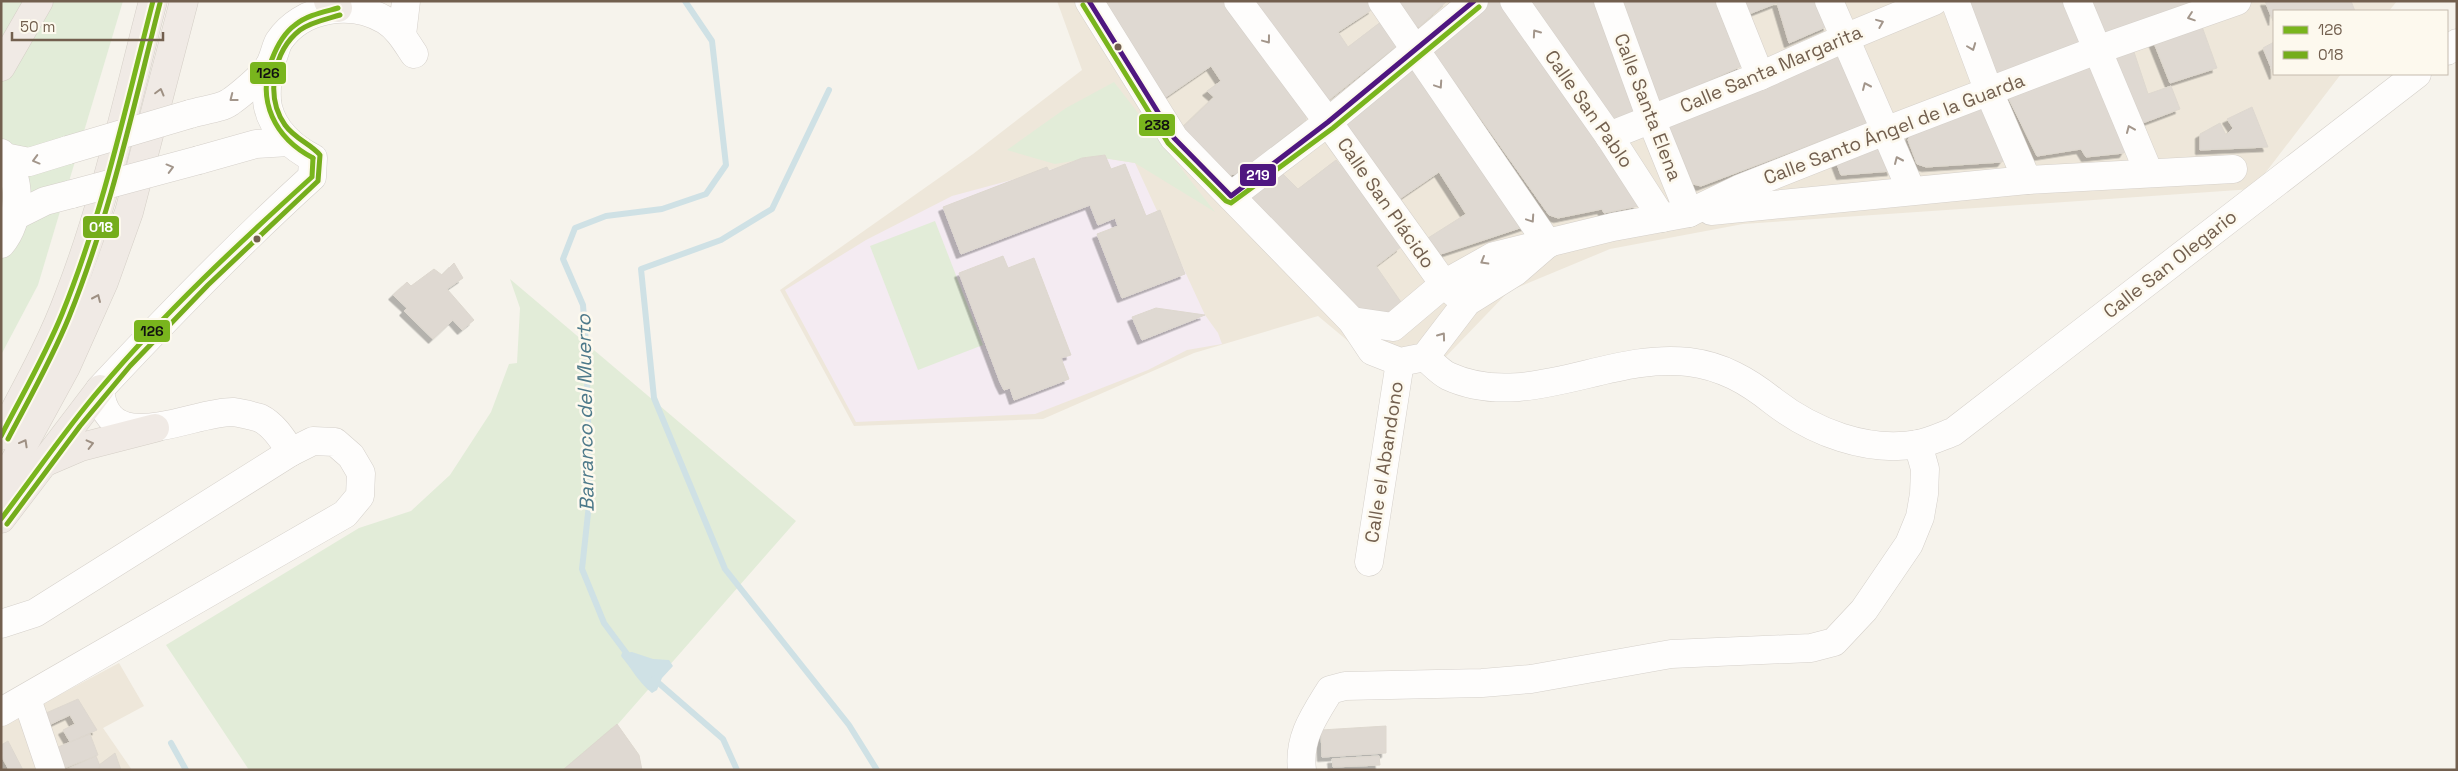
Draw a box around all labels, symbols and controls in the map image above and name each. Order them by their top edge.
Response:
scale bar [12,10,164,42]
legend [2273,10,2448,75]
one-way arrow [2187,12,2195,22]
text: 50 m [20,17,55,36]
street label: Calle Santa Margarita [1676,19,1866,119]
one-way arrow [1875,19,1884,30]
text: 126 [2318,20,2343,39]
one-way arrow [1533,29,1542,39]
street label: Calle Santa Elena [1608,30,1688,184]
one-way arrow [1262,34,1270,43]
unlabelled marker [1113,42,1123,52]
one-way arrow [1966,42,1976,51]
street label: Calle San Pablo [1539,45,1639,173]
text: 018 [2318,45,2343,64]
line badge: 126 [249,61,287,85]
text: 126 [256,64,280,82]
street label: Calle Santo Ángel de la Guarda [1760,68,2028,190]
one-way arrow [1433,79,1442,88]
one-way arrow [1861,82,1872,91]
one-way arrow [155,89,165,97]
one-way arrow [229,92,239,101]
line badge: 238 [1138,113,1176,137]
text: 238 [1144,116,1170,134]
one-way arrow [2126,125,2137,134]
street label: Calle San Plácido [1331,133,1441,273]
one-way arrow [33,154,41,164]
one-way arrow [1894,156,1905,165]
one-way arrow [166,163,174,173]
line badge: 219 [1239,163,1277,187]
text: 219 [1246,166,1270,184]
street label: Calle San Olegario [2098,204,2242,324]
one-way arrow [1525,213,1534,223]
line badge: 018 [82,215,120,239]
text: 018 [89,218,113,236]
unlabelled marker [252,234,262,244]
one-way arrow [1481,255,1490,265]
one-way arrow [91,294,102,303]
water label: Barranco del Muerto [570,313,600,512]
line badge: 126 [133,319,171,343]
text: 126 [140,322,164,340]
one-way arrow [1436,332,1445,342]
street label: Calle el Abandono [1359,379,1409,545]
one-way arrow [18,439,28,448]
one-way arrow [85,440,94,450]

